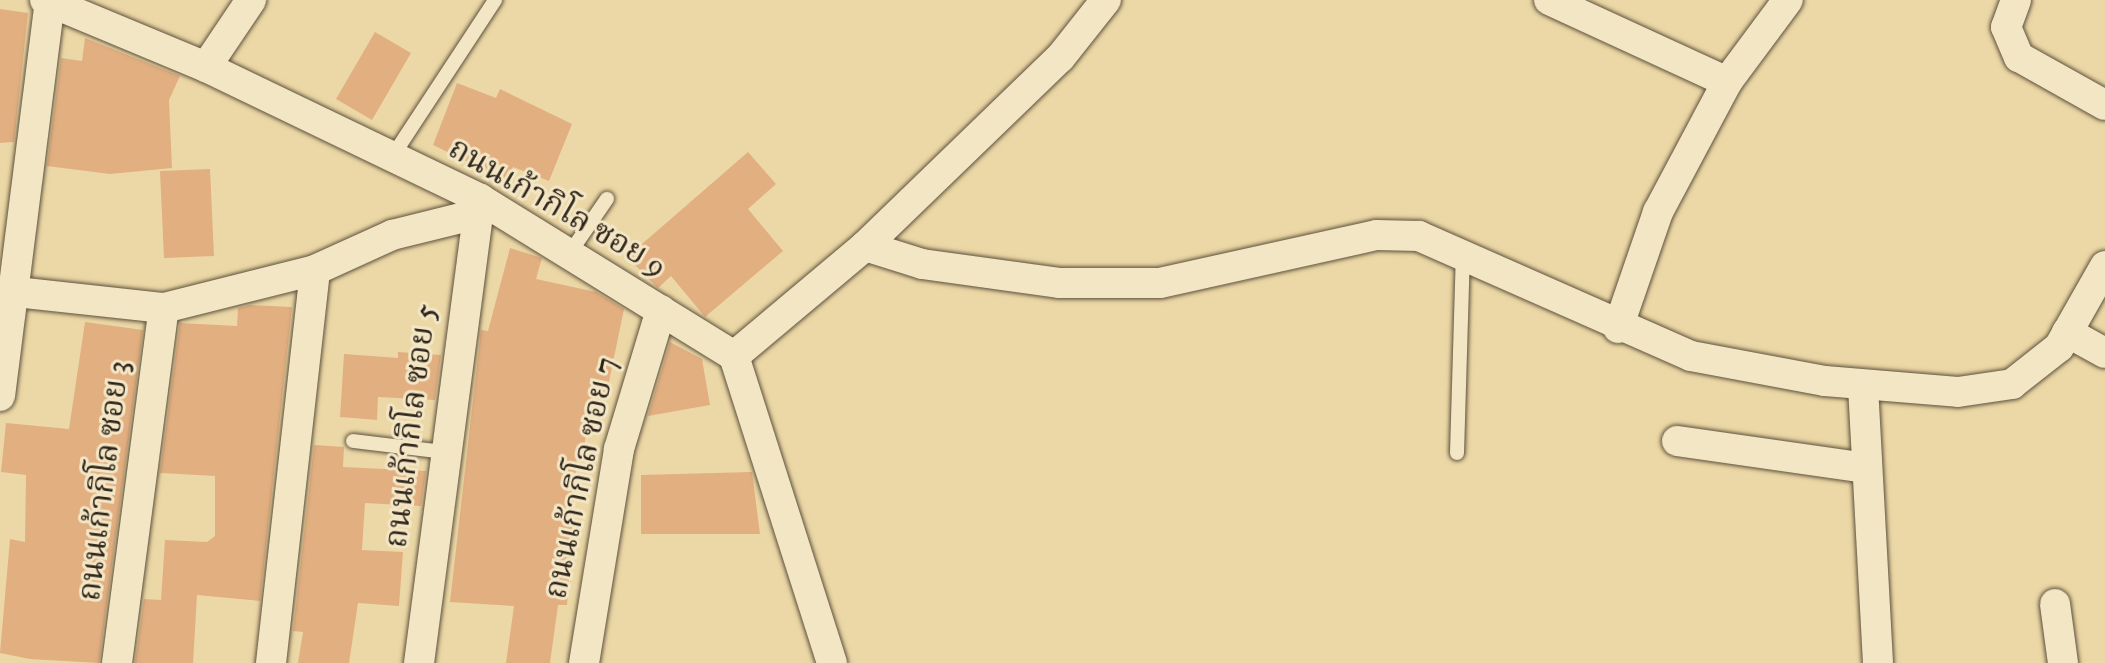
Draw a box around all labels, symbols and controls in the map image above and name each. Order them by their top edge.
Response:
street label: ถนนเก้ากิโล ซอย 9 [441,130,673,286]
street label: ถนนเก้ากิโล ซอย 5 [378,302,446,550]
street label: ถนนเก้ากิโล ซอย 7 [538,353,626,603]
street label: ถนนเก้ากิโล ซอย 3 [71,359,139,603]

